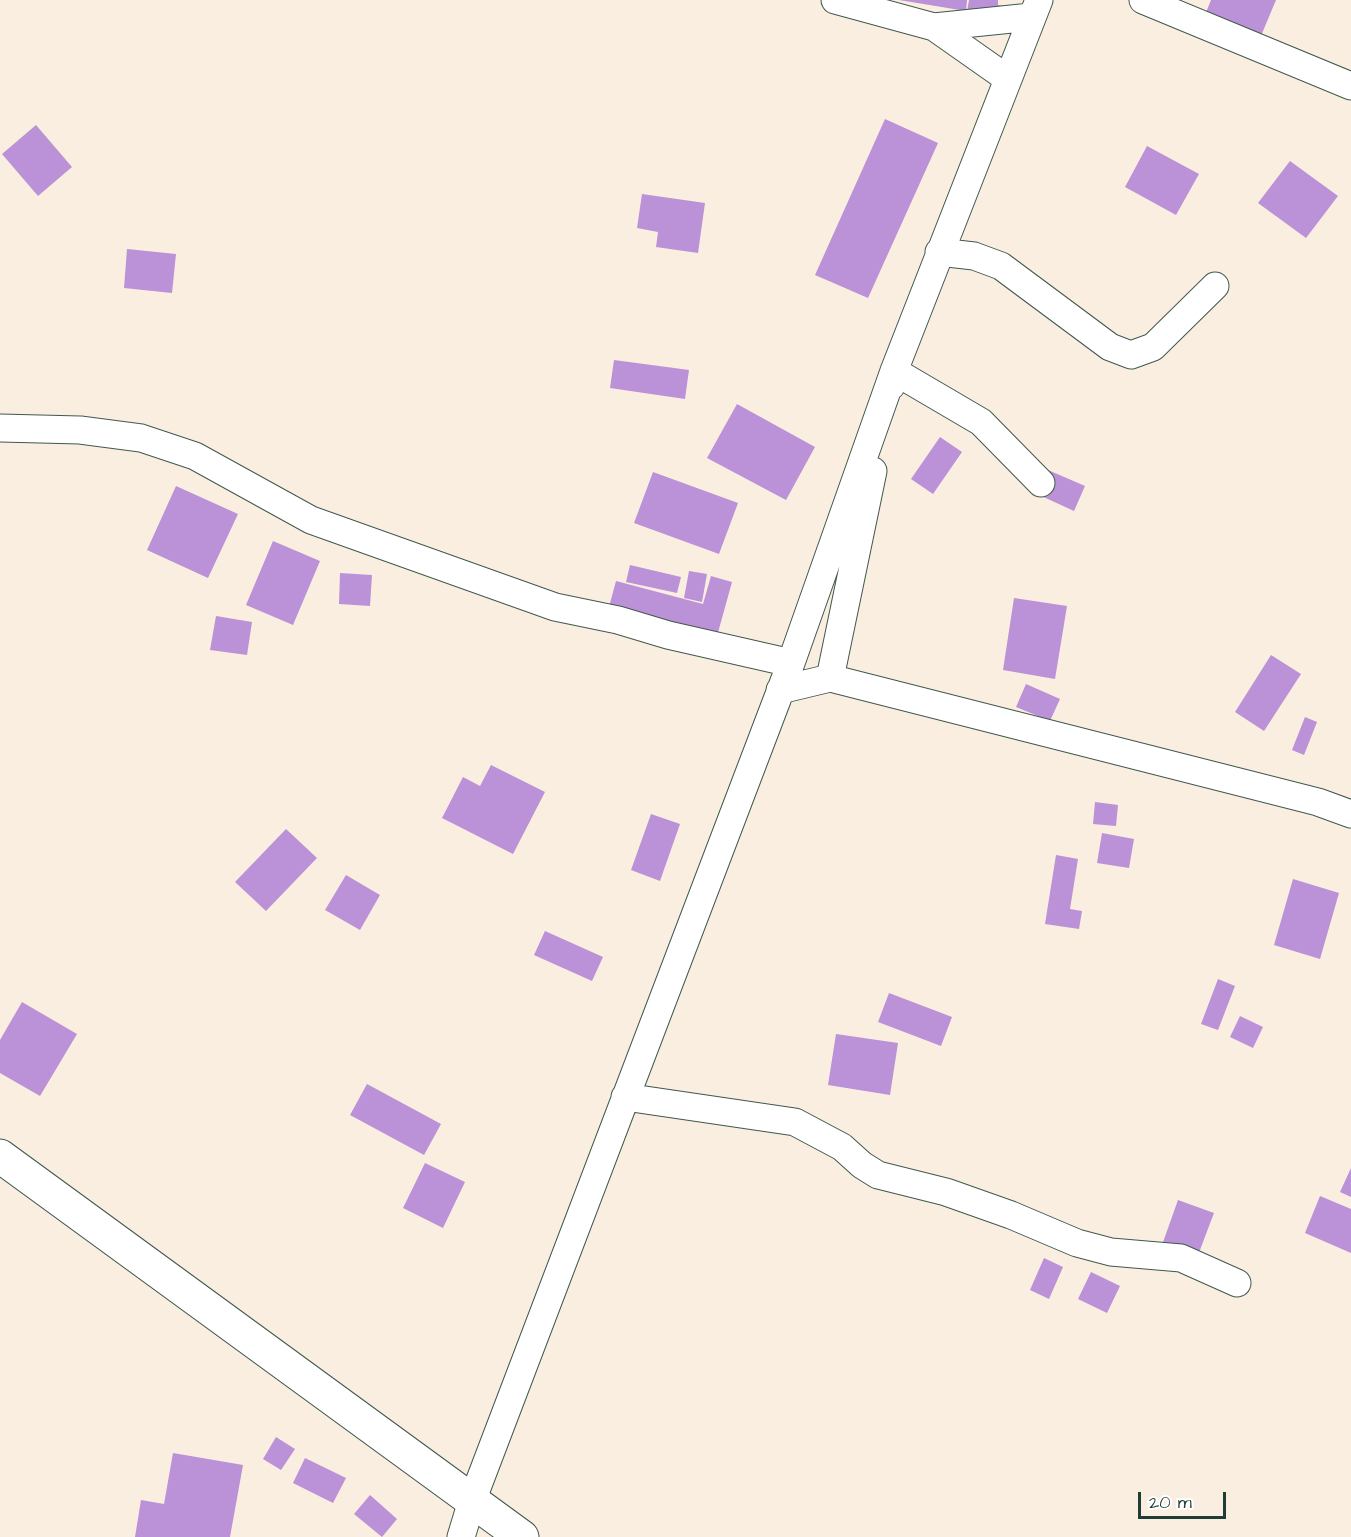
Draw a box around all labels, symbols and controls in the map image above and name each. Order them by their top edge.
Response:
scale bar [1141,1480,1230,1518]
text: 20 m [1149,1490,1192,1515]

